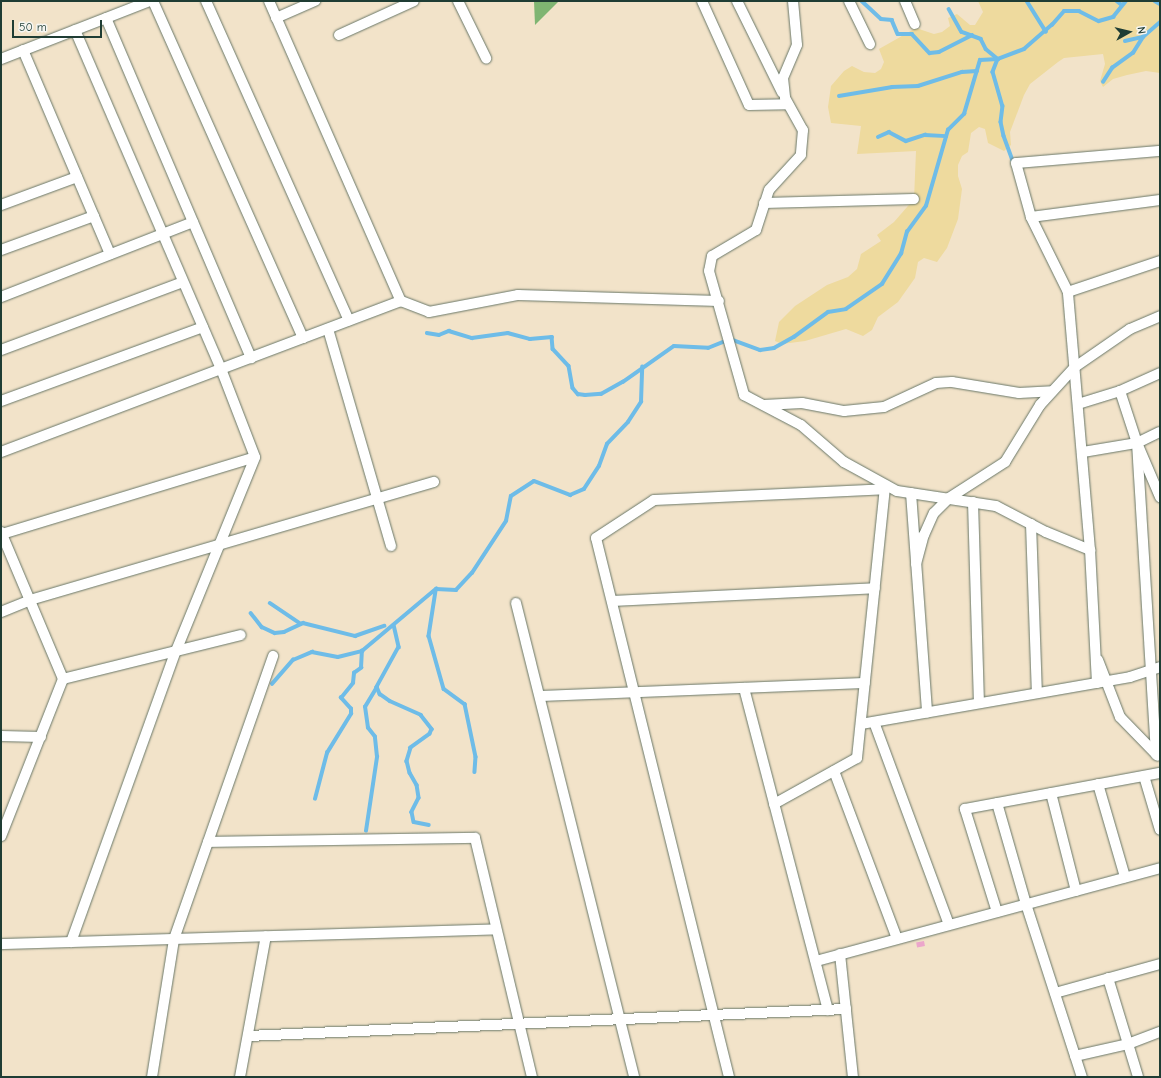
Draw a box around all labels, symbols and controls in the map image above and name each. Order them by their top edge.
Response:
scale bar [14,12,104,38]
north arrow [1109,12,1149,52]
text: 50 m [19,20,47,34]
text: N [1134,26,1148,35]

